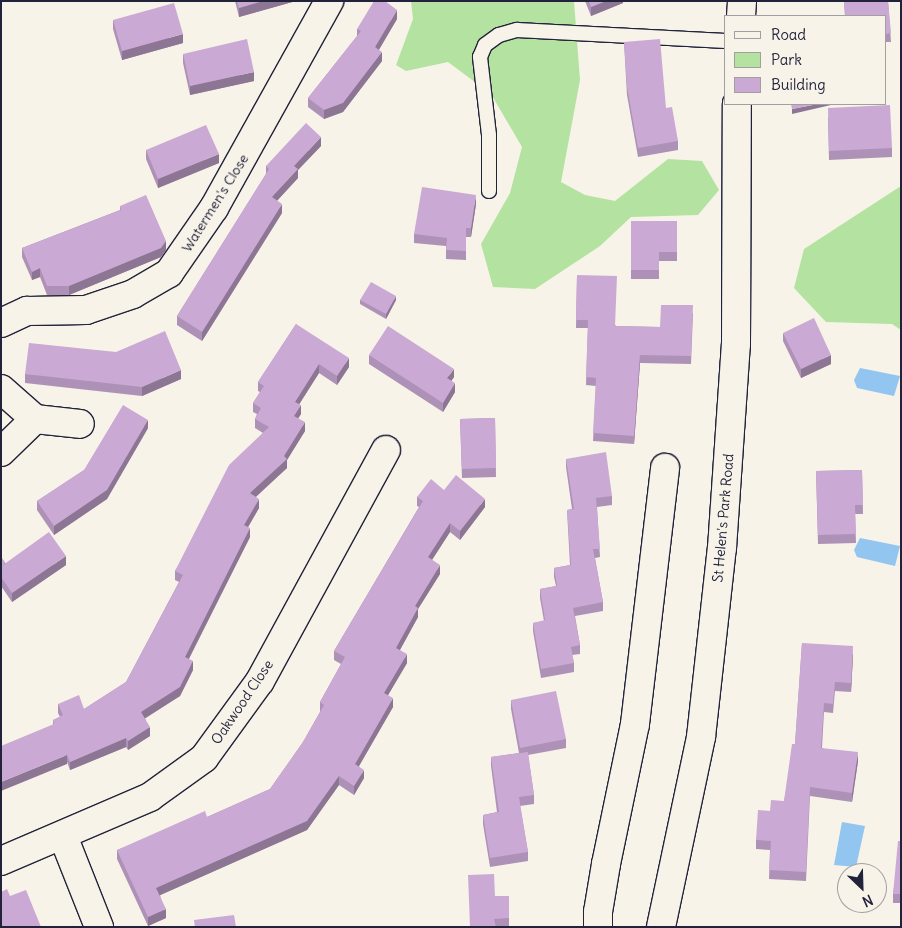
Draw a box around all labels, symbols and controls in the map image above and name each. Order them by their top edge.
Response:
legend [724,15,887,105]
text: Road [771,25,806,44]
text: Park [771,50,802,69]
text: Building [771,75,826,94]
street label: Watermen's Close [178,151,252,255]
street label: St Helen's Park Road [709,453,737,583]
street label: Oakwood Close [208,657,276,747]
north arrow [837,863,887,913]
text: N [860,891,876,911]

